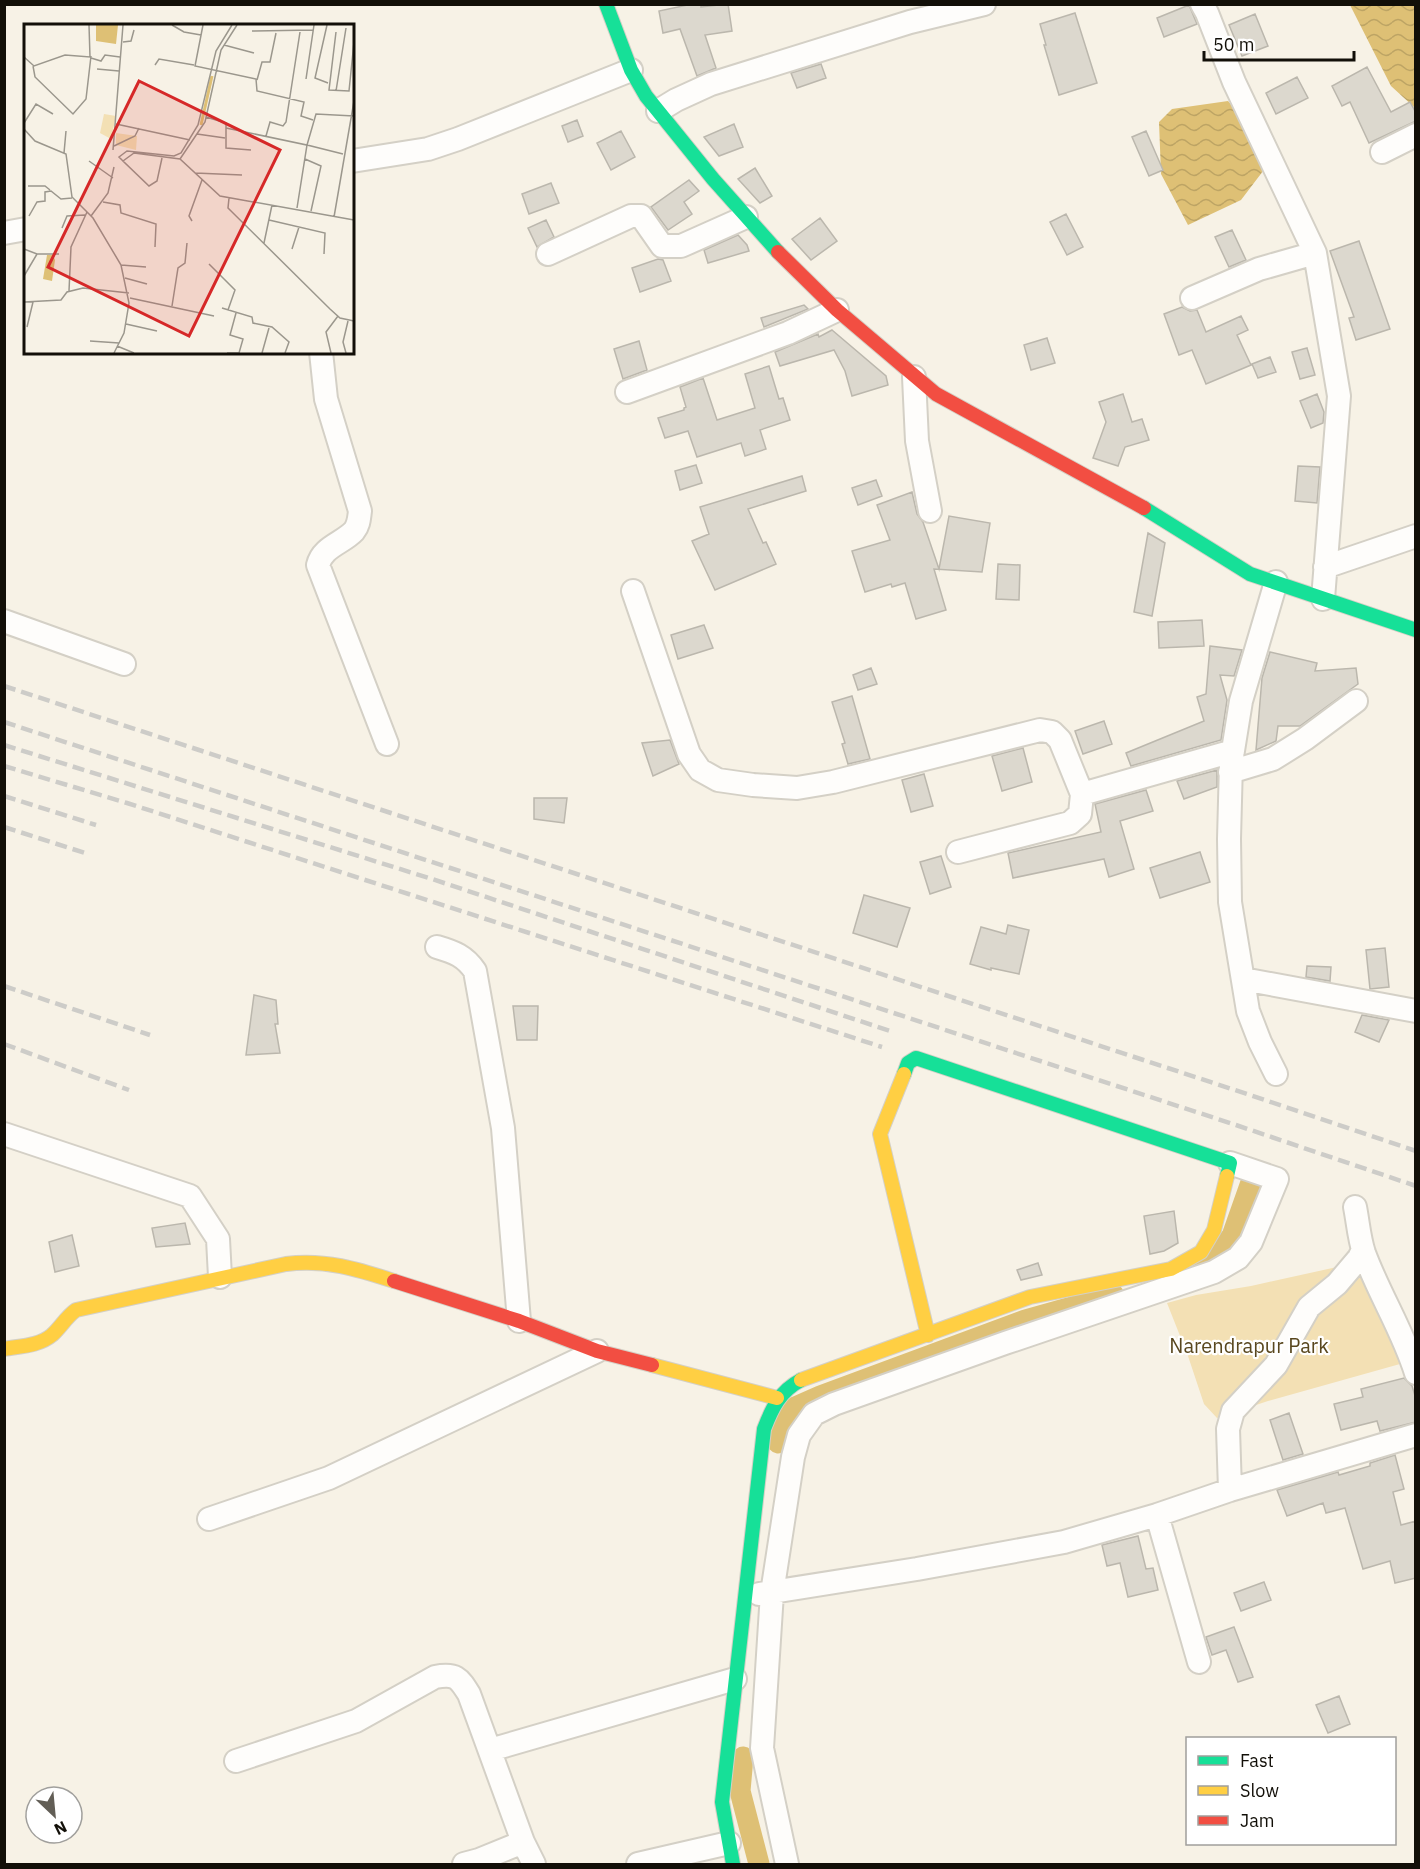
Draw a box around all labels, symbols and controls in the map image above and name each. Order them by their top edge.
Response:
inset map [24,24,354,354]
scale bar [1204,24,1354,62]
text: 50 m [1213,33,1255,56]
park label: Narendrapur Park [1169,1332,1329,1359]
legend [1186,1737,1396,1845]
text: Fast [1240,1749,1274,1772]
text: Slow [1240,1779,1279,1802]
north arrow [24,1785,84,1845]
text: Jam [1240,1809,1275,1832]
text: N [51,1817,70,1840]

